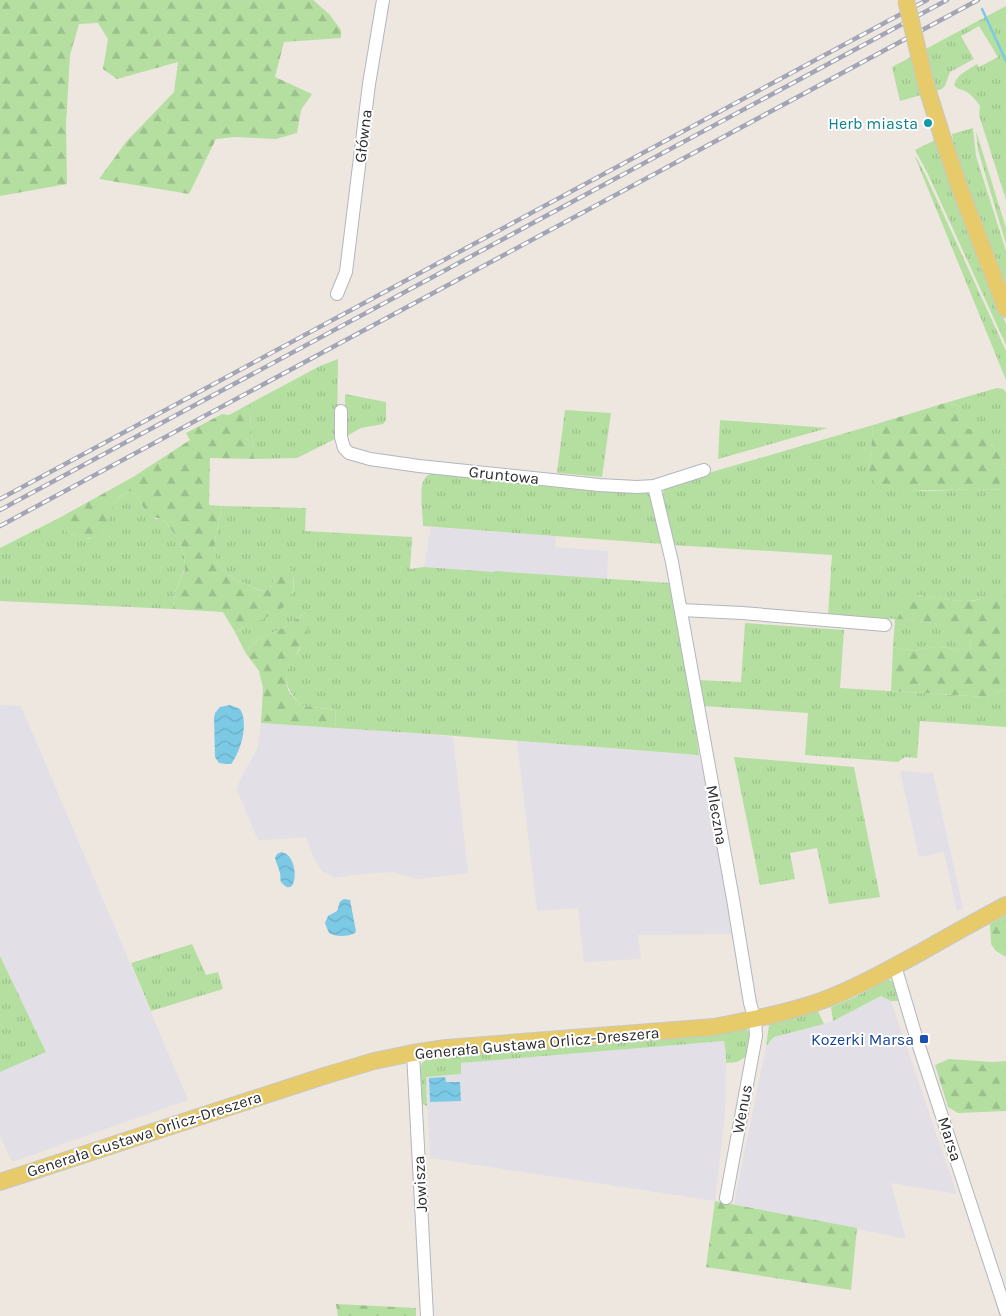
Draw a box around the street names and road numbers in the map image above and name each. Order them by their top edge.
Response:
street label: Główna [350,108,376,164]
street label: Gruntowa [468,462,540,488]
street label: Mleczna [702,784,732,846]
street label: Generała Gustawa Orlicz-Dreszera [414,1023,660,1063]
street label: Wenus [728,1083,756,1135]
street label: Generała Gustawa Orlicz-Dreszera [24,1087,264,1181]
street label: Marsa [934,1114,966,1164]
street label: Jowisza [409,1155,431,1213]

